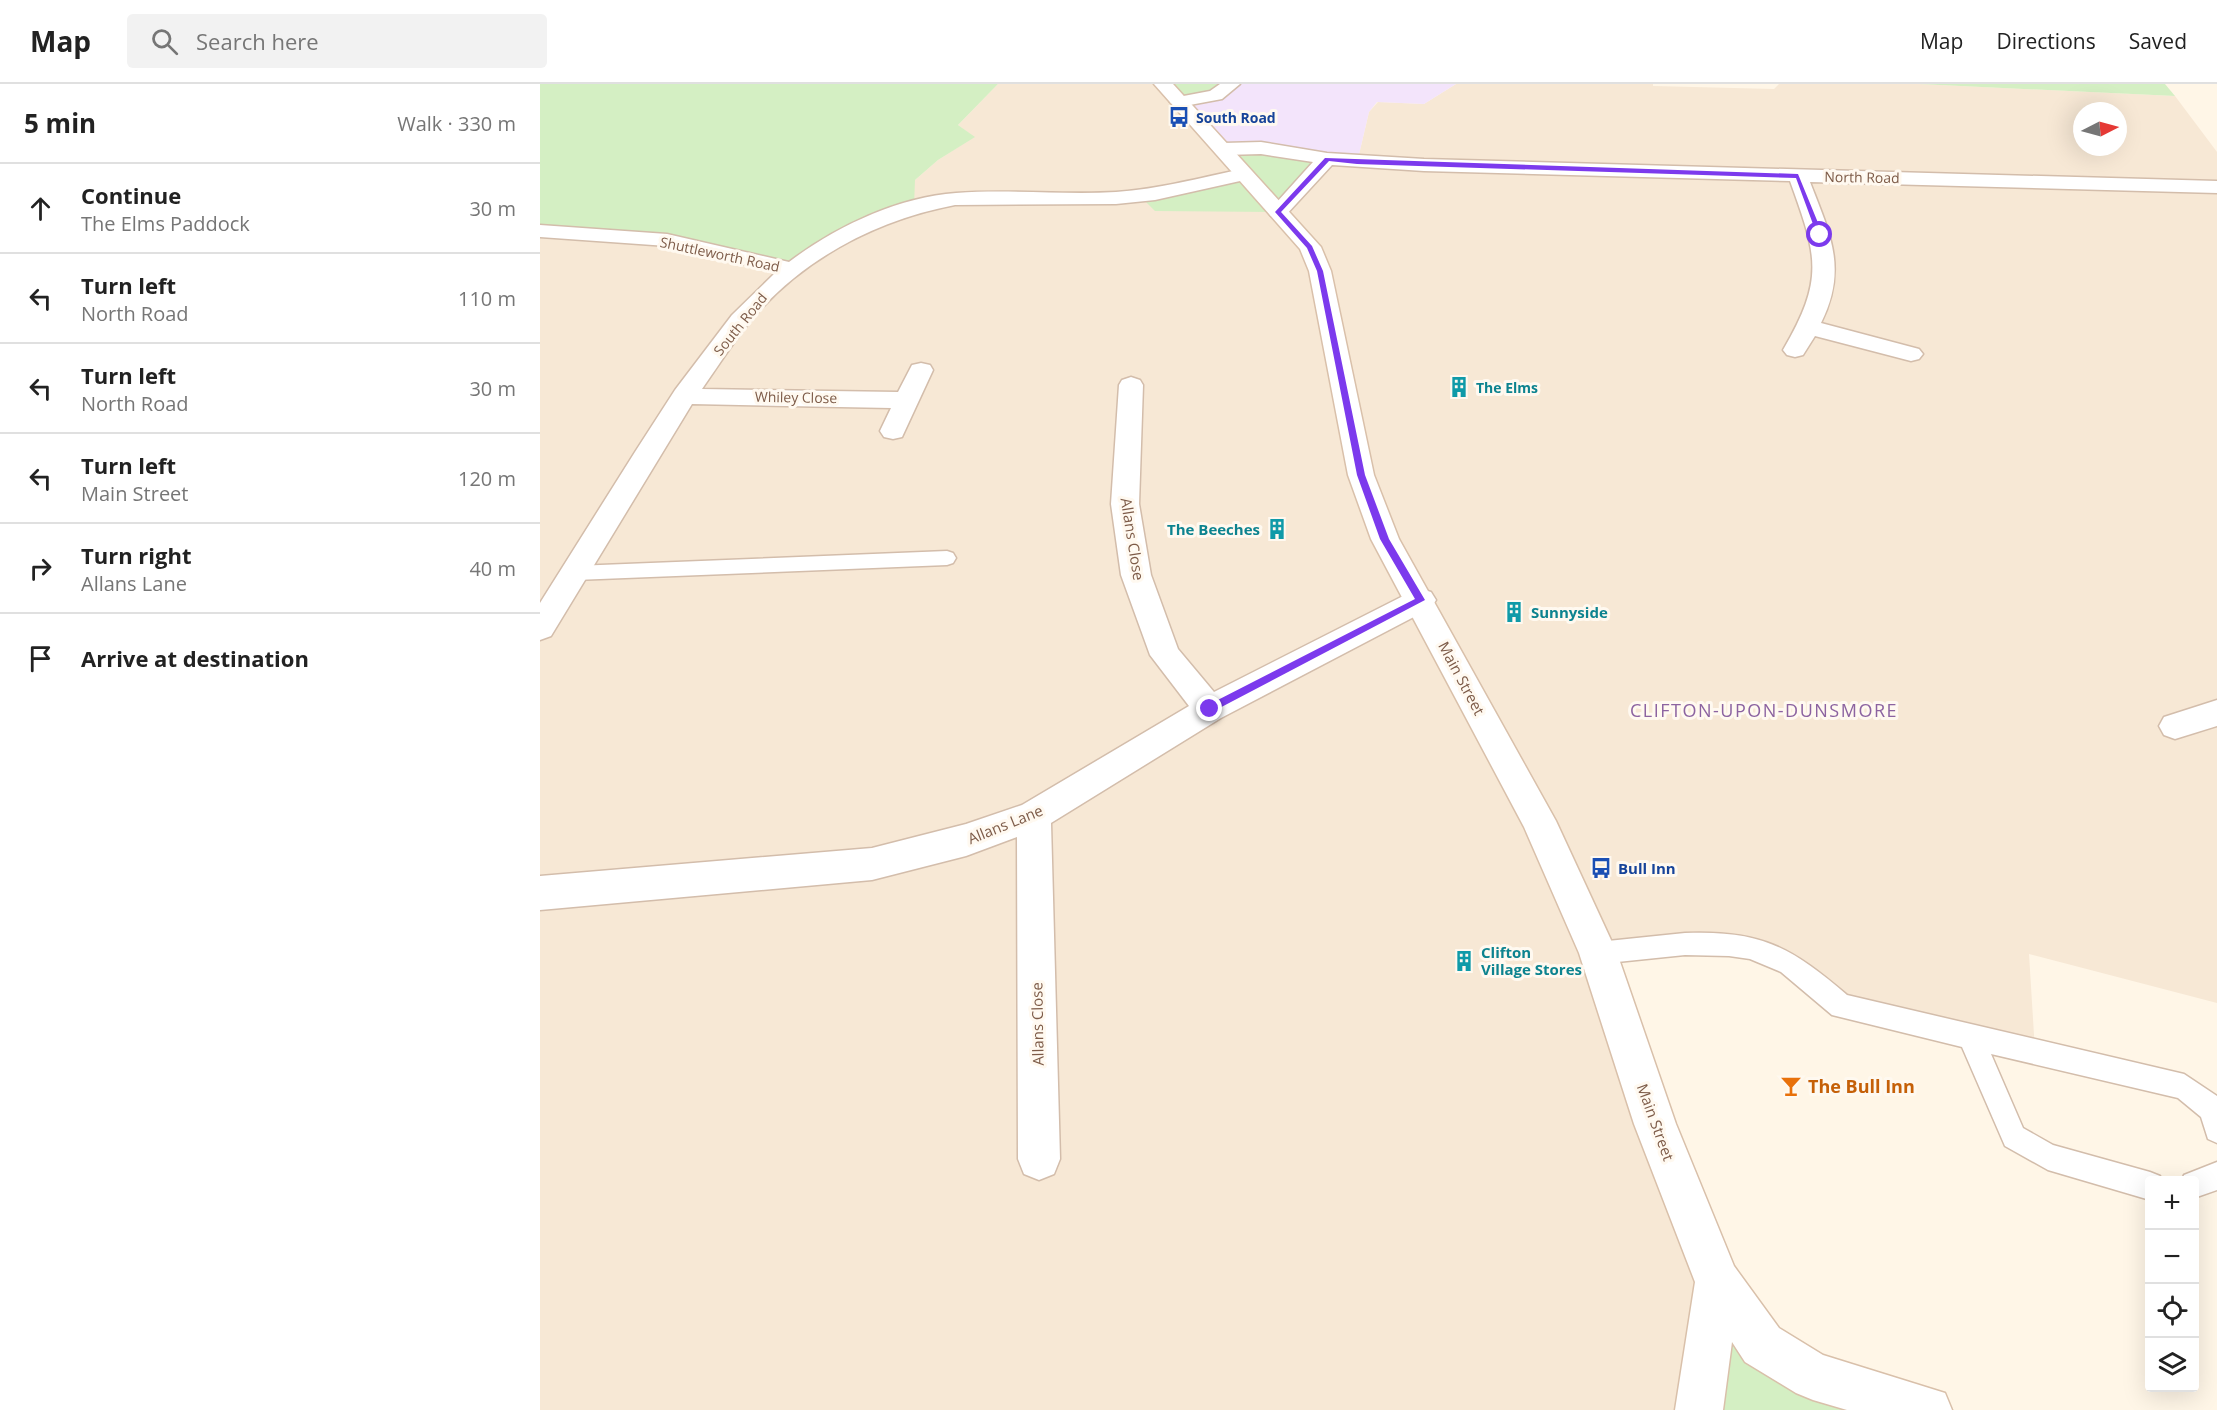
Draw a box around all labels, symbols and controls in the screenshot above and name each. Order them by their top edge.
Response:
search box [127,14,547,68]
text: Map [30,22,91,60]
icon: search [148,25,181,58]
text: Search here [196,26,319,56]
text: Map [1920,27,1963,55]
text: Directions [1996,27,2096,55]
text: Saved [2129,27,2187,55]
north arrow [2073,102,2127,156]
text: 5 min [24,105,96,141]
bus stop icon: South Road [1167,105,1191,129]
place label: South Road [1196,108,1276,127]
text: Walk · 330 m [397,110,516,137]
street label: North Road [1824,167,1900,187]
text: Continue [81,180,181,210]
icon: ahead [24,192,57,225]
text: 30 m [469,195,516,222]
text: The Elms Paddock [81,210,250,237]
route start [1806,221,1832,247]
street label: Shuttleworth Road [658,232,782,276]
text: Turn left [81,270,176,300]
icon: left [24,282,57,315]
text: 110 m [458,285,516,312]
street label: South Road [709,289,771,359]
text: North Road [81,300,189,327]
text: Turn left [81,360,176,390]
icon: left [24,372,57,405]
text: 30 m [469,375,516,402]
building icon: The Elms [1447,375,1471,399]
place label: The Elms [1476,378,1538,397]
street label: Whiley Close [755,387,837,407]
text: North Road [81,390,189,417]
text: Turn left [81,450,176,480]
icon: left [24,462,57,495]
text: 120 m [458,465,516,492]
text: Main Street [81,480,188,507]
street label: Allans Close [1117,496,1149,582]
building icon: The Beeches [1265,517,1289,541]
place label: The Beeches [1167,519,1260,539]
text: Turn right [81,540,192,570]
icon: right [24,552,57,585]
text: 40 m [469,555,516,582]
text: Allans Lane [81,570,187,597]
building icon: Sunnyside [1502,600,1526,624]
place label: Sunnyside [1531,602,1608,622]
street label: Main Street [1434,638,1490,718]
icon: arrive [24,642,57,675]
text: Arrive at destination [81,643,309,673]
route end [1196,695,1222,721]
district label: CLIFTON-UPON-DUNSMORE [1630,698,1898,722]
street label: Allans Lane [964,800,1046,848]
bus stop icon: Bull Inn [1589,856,1613,880]
place label: Bull Inn [1618,858,1676,878]
place label: Clifton Village Stores [1481,942,1582,979]
building icon: Clifton Village Stores [1452,949,1476,973]
street label: Allans Close [1026,982,1048,1066]
bar icon: The Bull Inn [1779,1074,1803,1098]
place label: The Bull Inn [1808,1074,1915,1098]
street label: Main Street [1633,1081,1679,1163]
map controls [2145,1176,2199,1392]
button: + [2145,1176,2199,1230]
button: − [2145,1230,2199,1284]
button: locate [2145,1284,2199,1338]
button: layers [2145,1338,2199,1392]

